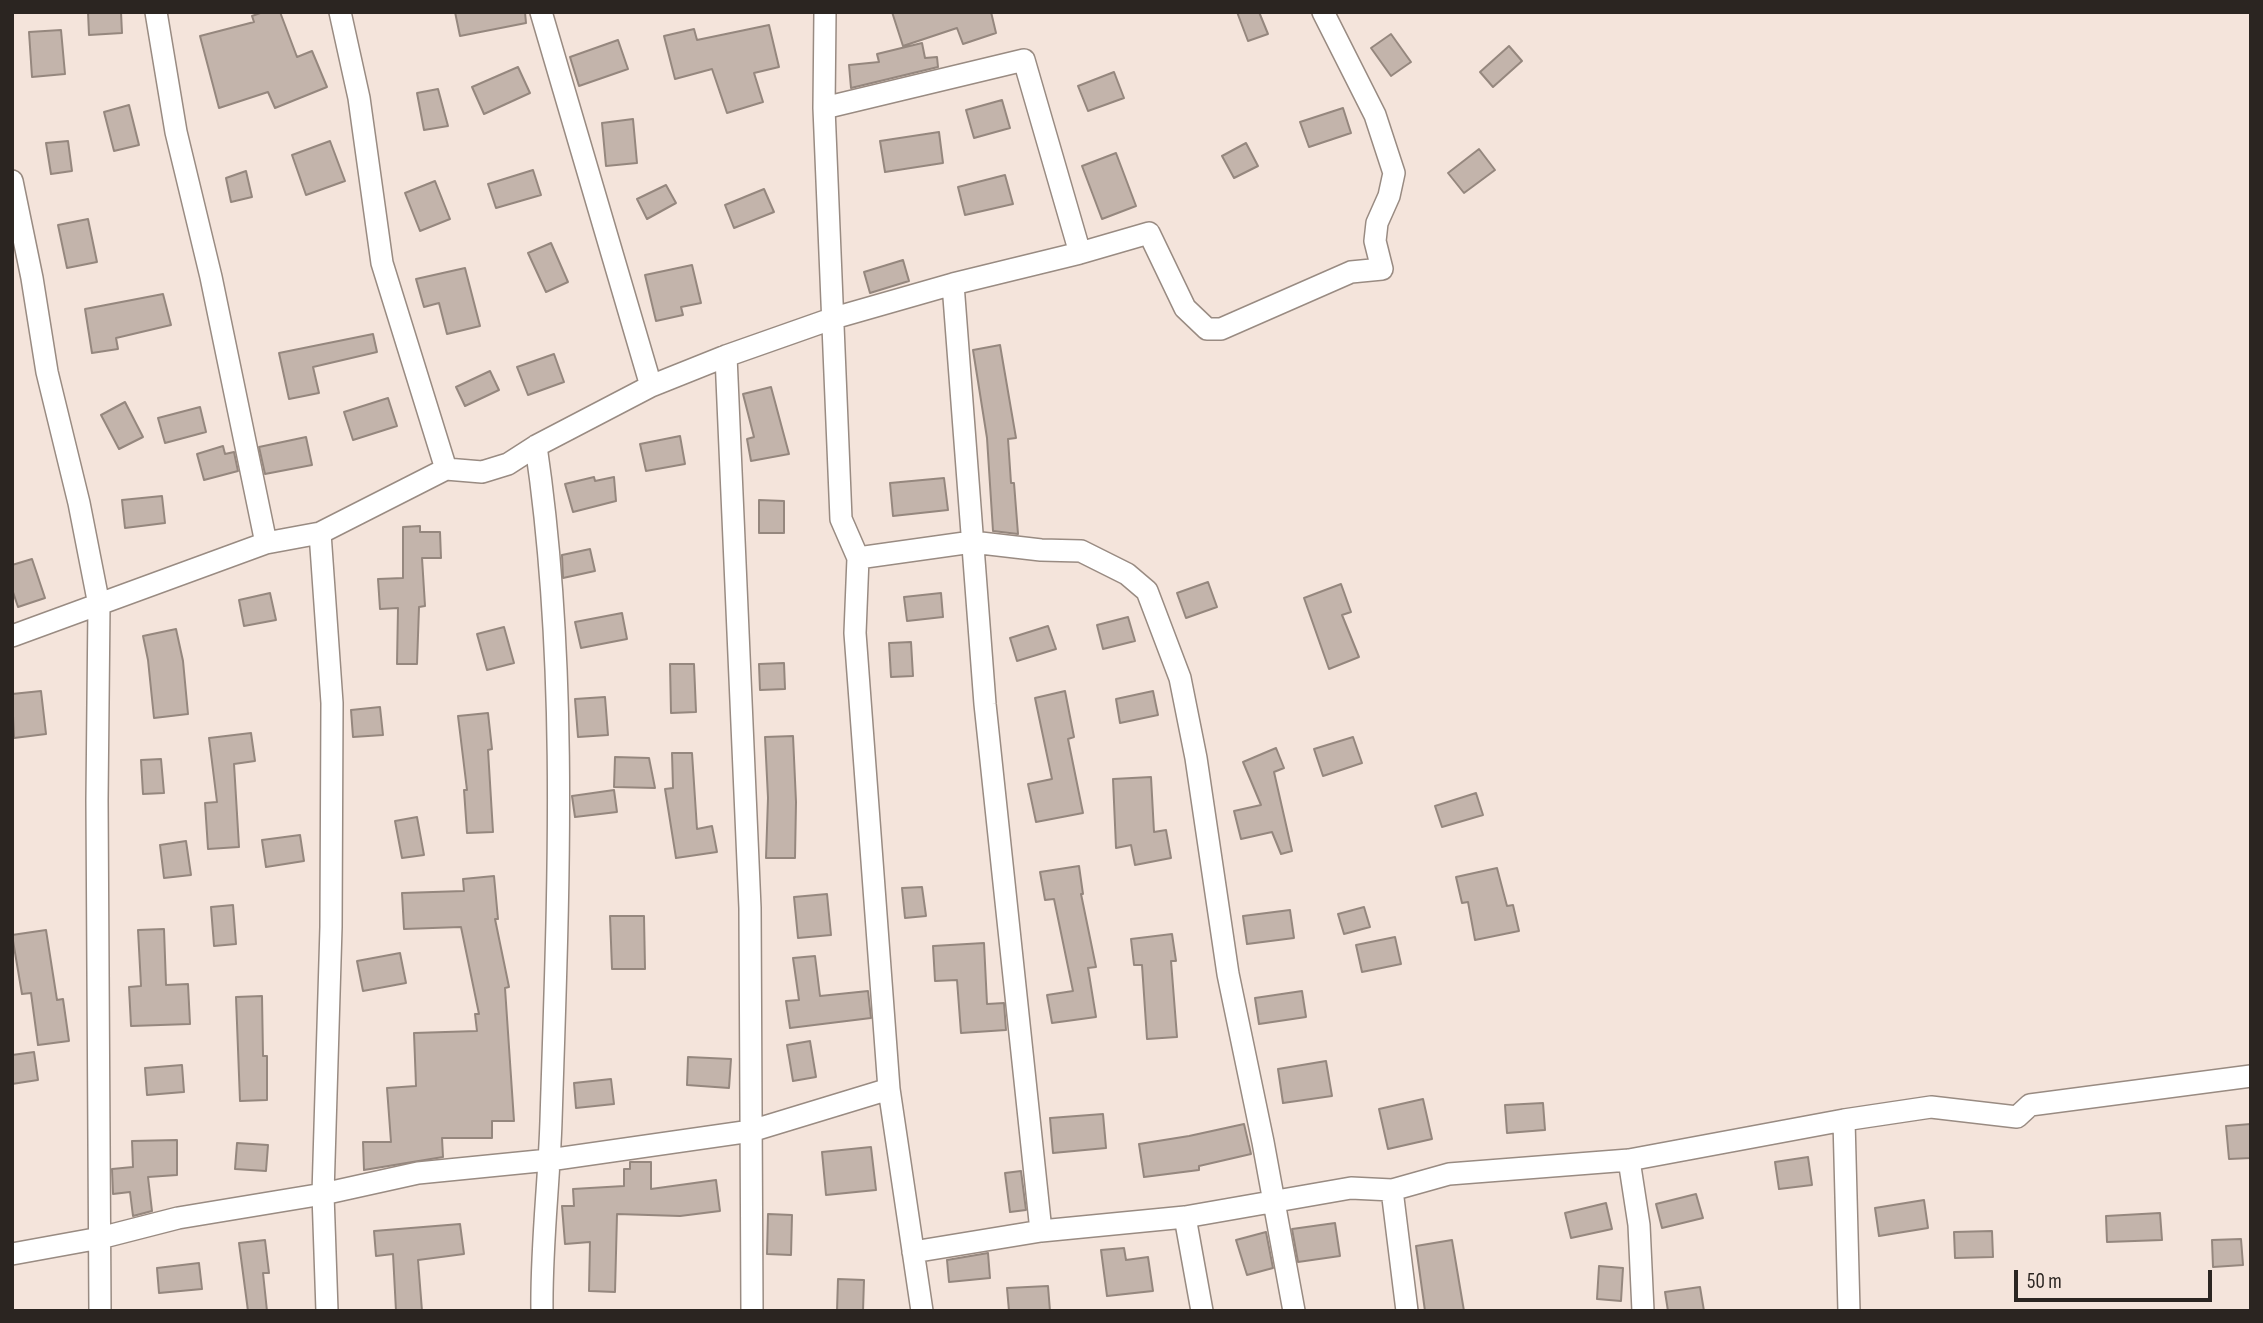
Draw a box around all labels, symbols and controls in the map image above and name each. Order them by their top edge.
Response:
scale bar [2018,1256,2216,1300]
text: 50 m [2027,1269,2062,1294]

